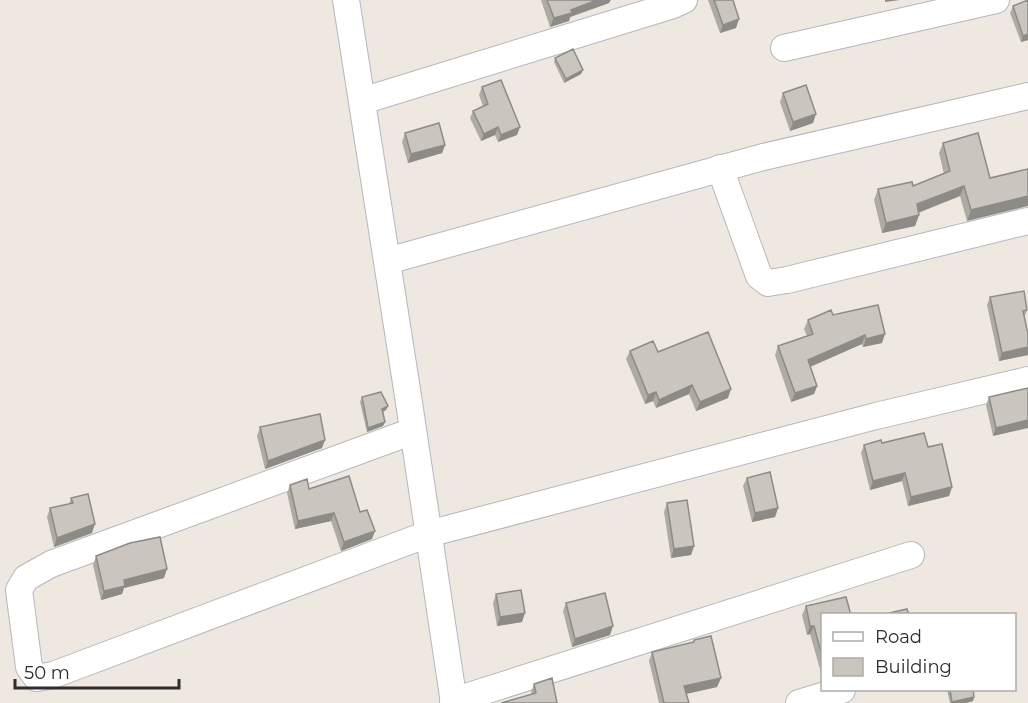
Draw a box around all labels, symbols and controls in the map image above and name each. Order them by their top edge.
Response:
legend [821,613,1016,691]
text: Road [875,626,922,648]
scale bar [15,652,178,690]
text: Building [875,656,952,678]
text: 50 m [24,662,70,684]

